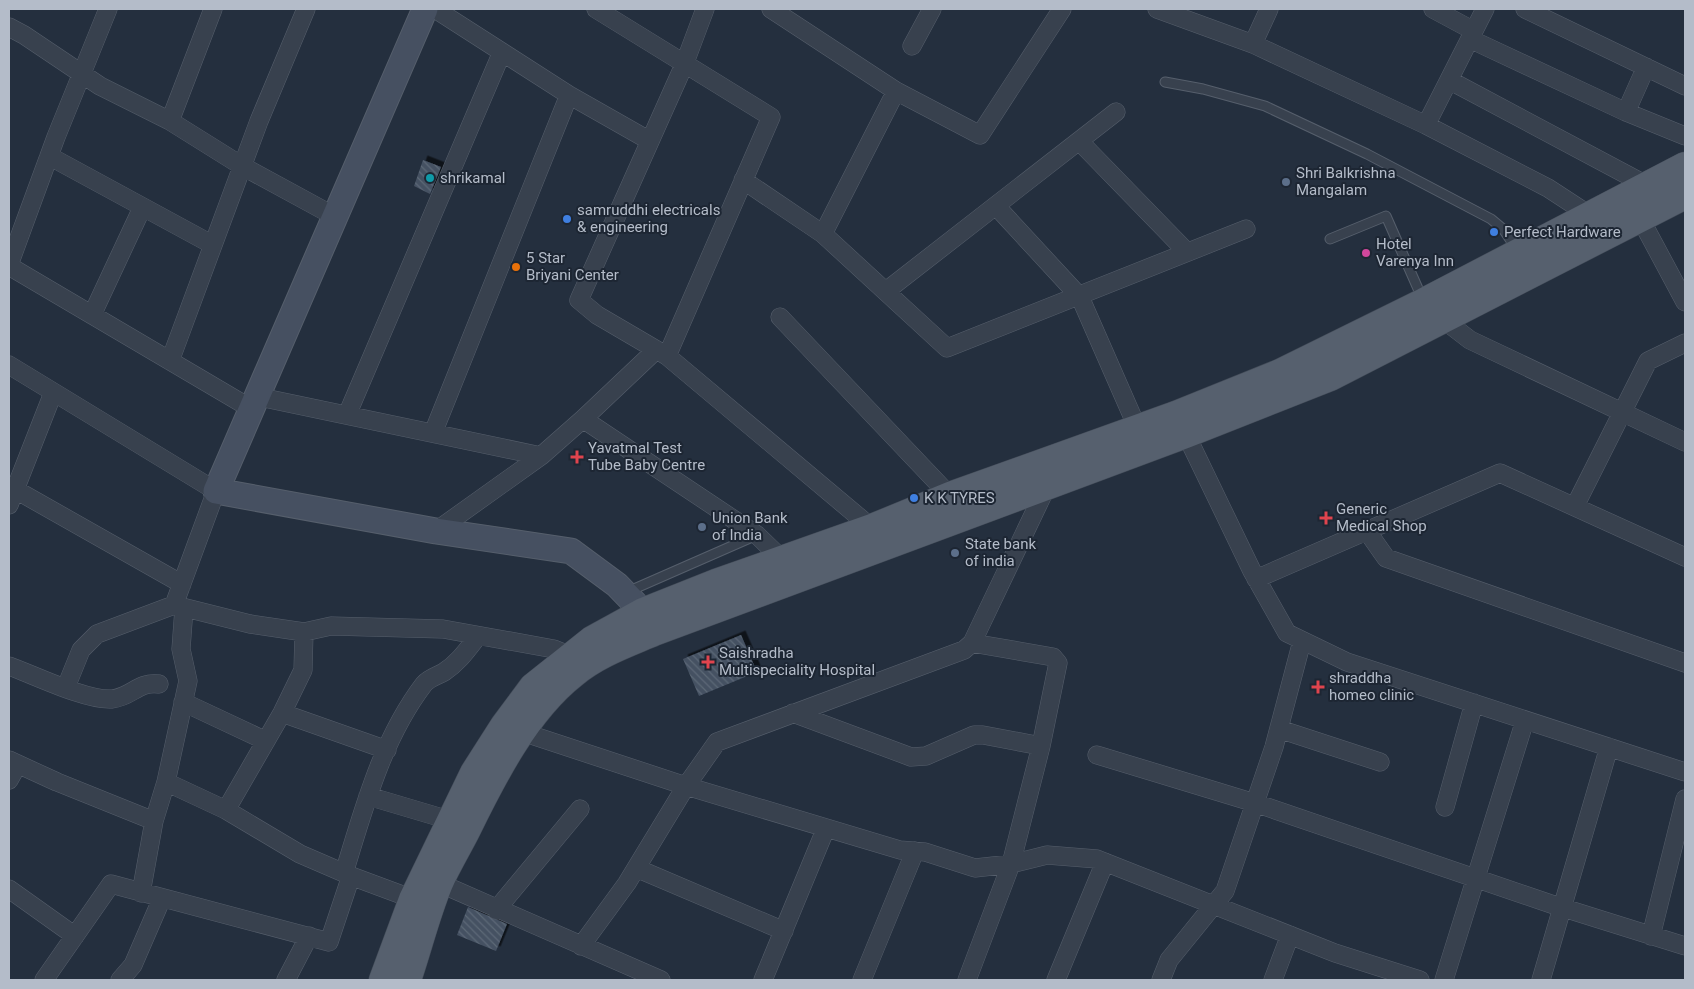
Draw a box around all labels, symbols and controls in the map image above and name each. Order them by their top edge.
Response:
place label: Shri Balkrishna Mangalam [1296,164,1396,199]
place label: shrikamal [440,169,505,187]
marker: shrikamal [424,172,436,184]
marker: Shri Balkrishna Mangalam [1280,176,1292,188]
place label: samruddhi electricals & engineering [577,201,720,236]
marker: samruddhi electricals & engineering [561,213,573,225]
place label: Perfect Hardware [1504,223,1621,241]
marker: Perfect Hardware [1488,226,1500,238]
place label: Hotel Varenya Inn [1376,235,1454,270]
marker: Hotel Varenya Inn [1360,247,1372,259]
place label: 5 Star Briyani Center [526,249,619,284]
marker: 5 Star Briyani Center [510,261,522,273]
place label: Yavatmal Test Tube Baby Centre [588,439,705,474]
marker: Yavatmal Test Tube Baby Centre [570,450,584,464]
place label: K K TYRES [924,489,995,507]
marker: K K TYRES [908,492,920,504]
place label: Generic Medical Shop [1336,500,1427,535]
place label: Union Bank of India [712,509,788,544]
marker: Generic Medical Shop [1320,512,1332,524]
marker: Union Bank of India [696,521,708,533]
place label: State bank of india [965,535,1036,570]
marker: State bank of india [949,547,961,559]
place label: Saishradha Multispeciality Hospital [719,644,875,679]
marker: Saishradha Multispeciality Hospital [701,655,715,669]
place label: shraddha homeo clinic [1329,669,1414,704]
marker: shraddha homeo clinic [1311,680,1325,694]

